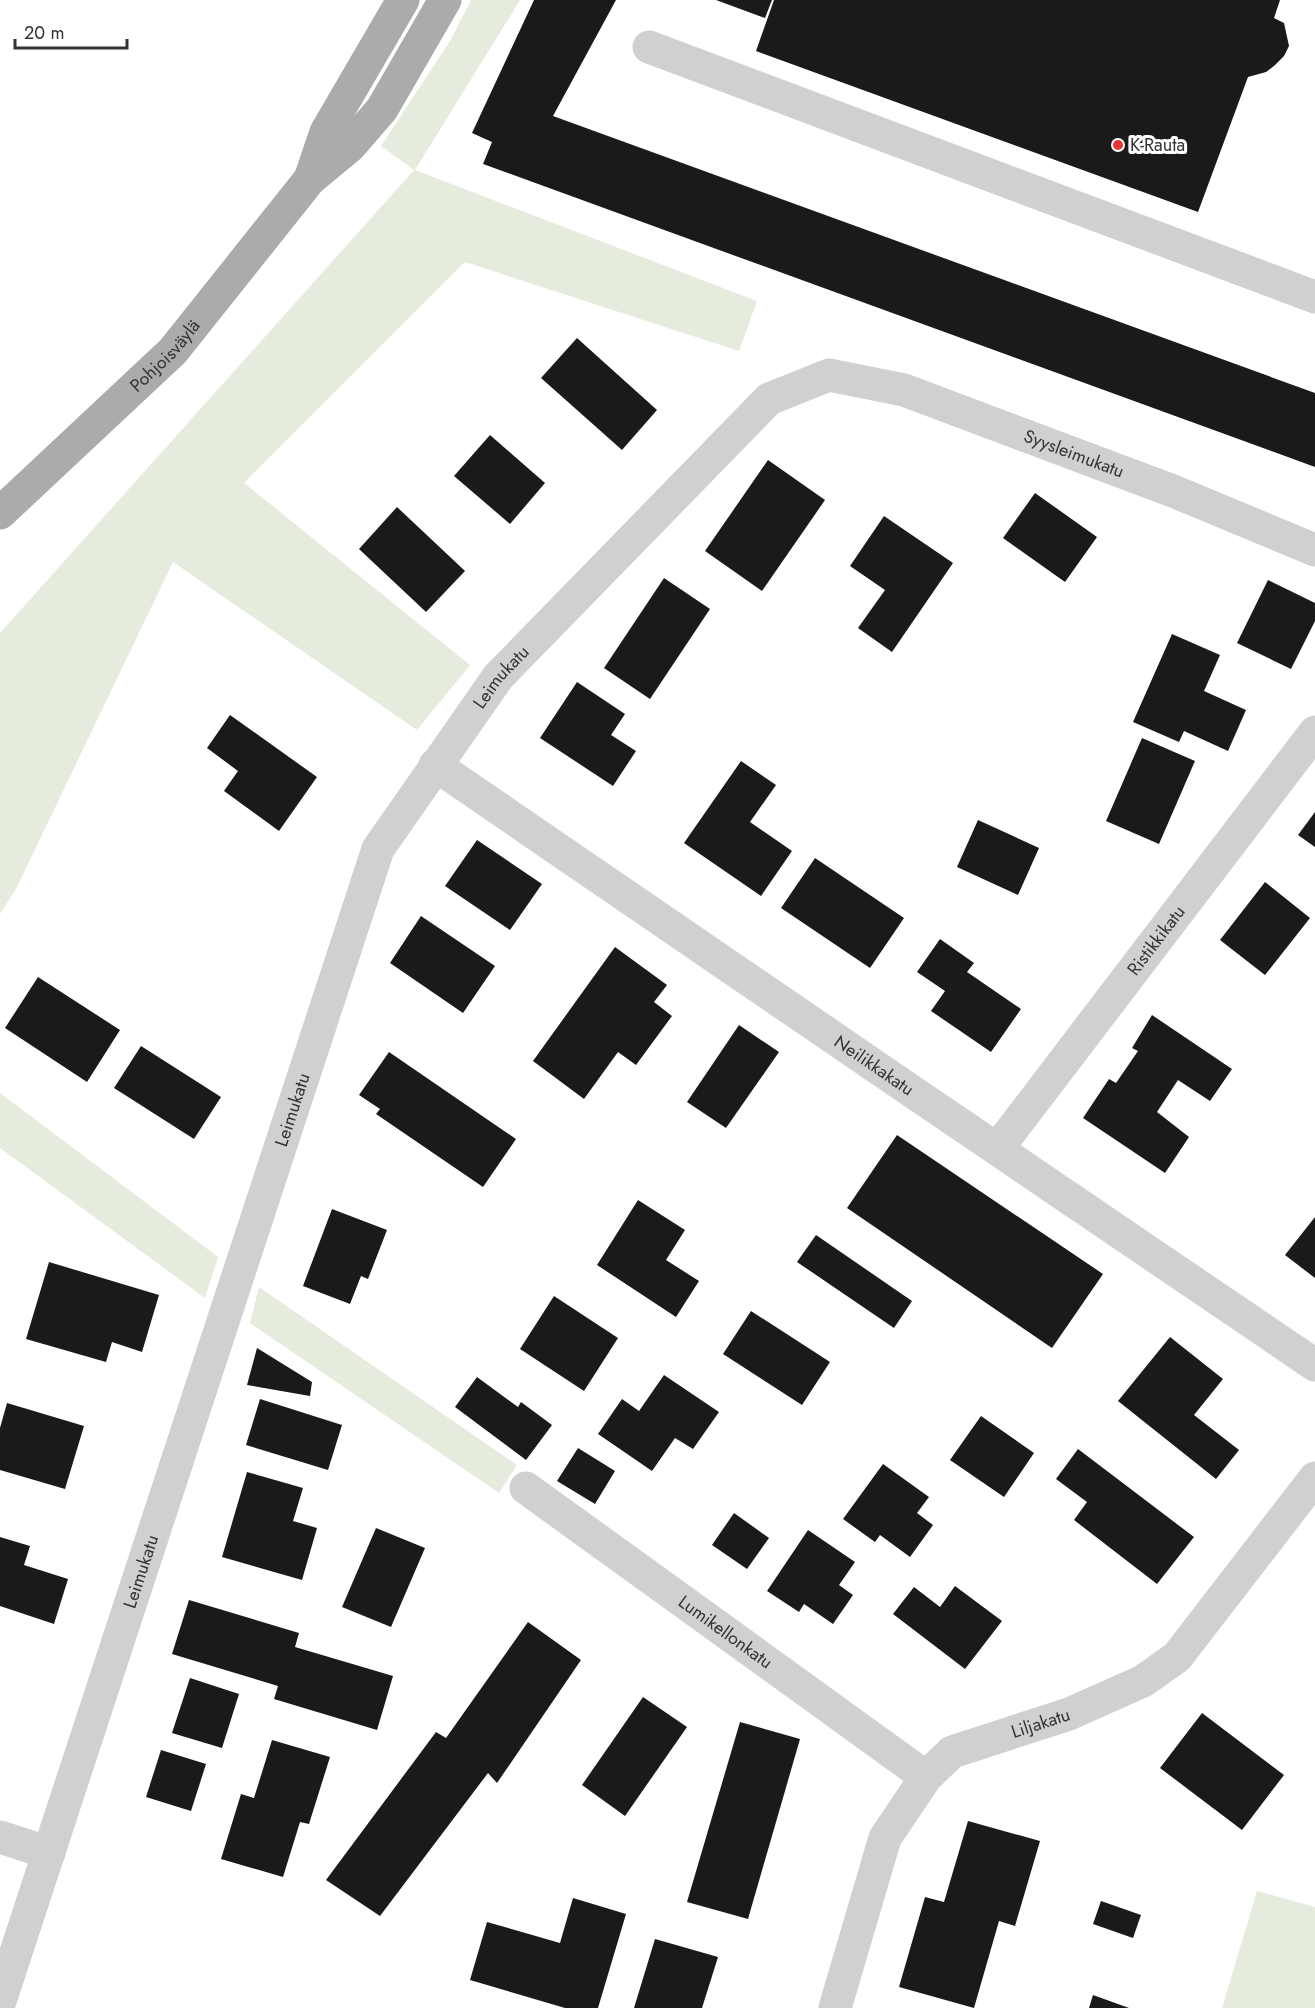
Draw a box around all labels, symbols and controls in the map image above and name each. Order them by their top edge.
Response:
scale bar [15,12,128,50]
text: 20 m [24,20,64,46]
place label: K-Rauta [1130,132,1185,158]
marker: K-Rauta [1111,138,1125,152]
street label: Pohjoisväylä [124,314,206,398]
street label: Syysleimukatu [1020,423,1128,485]
street label: Leimukatu [467,639,535,714]
street label: Ristikkikatu [1121,900,1191,981]
street label: Neilikkakatu [829,1029,919,1102]
street label: Leimukatu [268,1070,317,1150]
street label: Leimukatu [117,1531,165,1612]
street label: Lumikellonkatu [673,1589,778,1675]
street label: Liljakatu [1008,1701,1073,1745]

